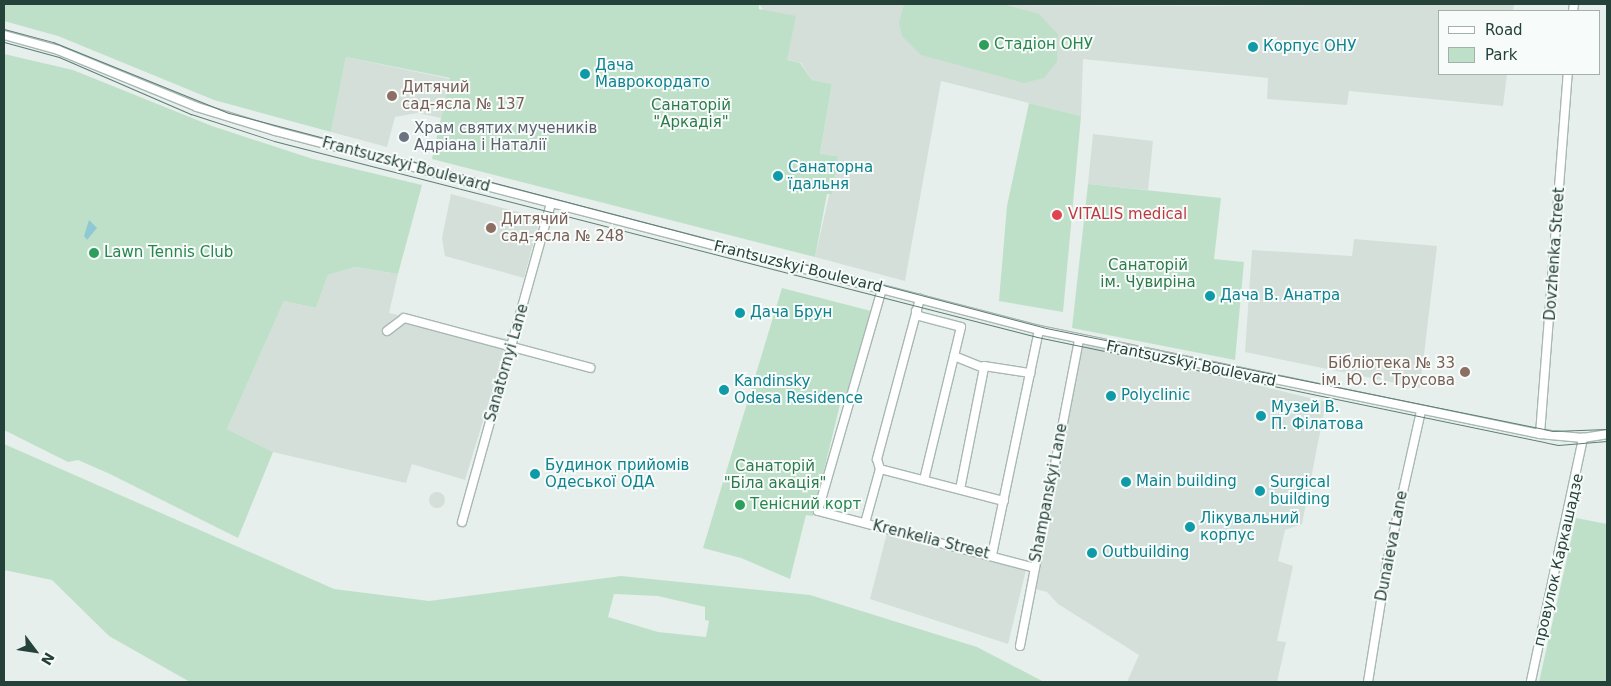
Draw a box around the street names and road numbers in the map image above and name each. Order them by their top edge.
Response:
street label: Frantsuzskyi Boulevard [320,134,492,196]
street label: Dovzhenka Street [1541,187,1569,321]
street label: Frantsuzskyi Boulevard [712,237,884,297]
street label: Sanatornyi Lane [482,302,532,424]
street label: Frantsuzskyi Boulevard [1104,337,1278,391]
street label: Shampanskyi Lane [1027,422,1071,564]
street label: провулок Каркашадзе [1530,472,1588,648]
street label: Dunaieva Lane [1372,489,1412,603]
street label: Krenkelia Street [871,517,991,563]

